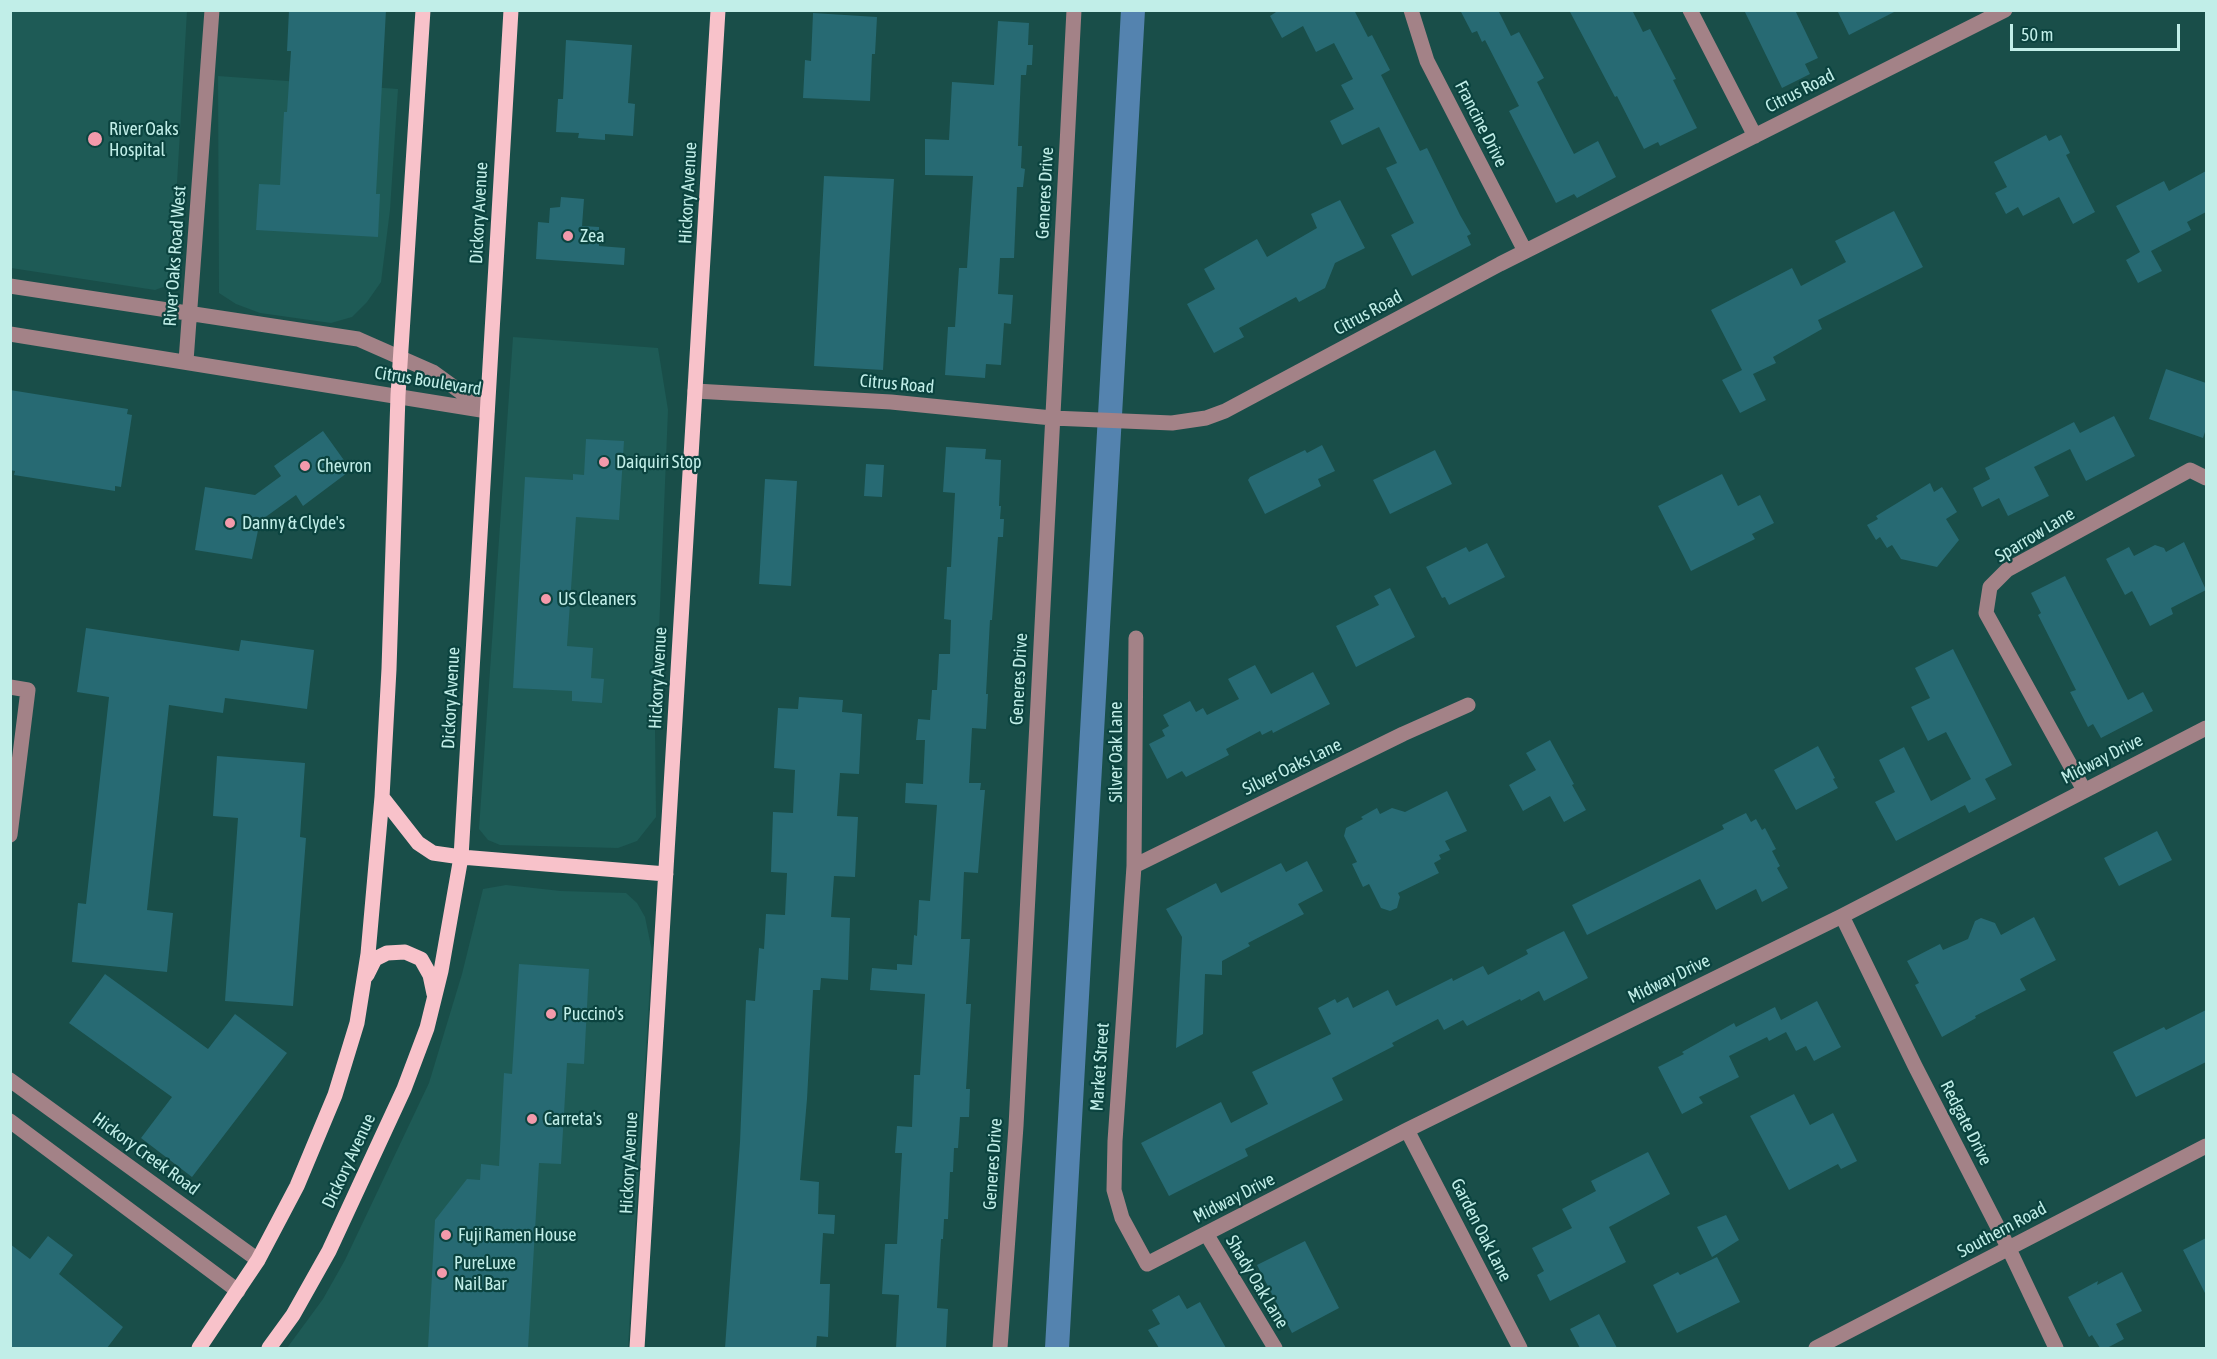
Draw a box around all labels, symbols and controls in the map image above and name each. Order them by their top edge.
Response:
scale bar [2013,12,2182,50]
text: 50 m [2021,24,2053,45]
street label: Citrus Road [1762,64,1838,118]
street label: Francine Drive [1450,77,1512,171]
place label: River Oaks Hospital [109,118,178,160]
marker: River Oaks Hospital [86,130,104,148]
street label: Hickory Avenue [675,141,701,245]
street label: Generes Drive [1032,147,1058,239]
street label: Dickory Avenue [466,162,492,264]
street label: River Oaks Road West [159,185,191,327]
place label: Zea [580,225,605,247]
marker: Zea [561,229,575,243]
street label: Citrus Road [1330,286,1406,340]
street label: Citrus Boulevard [373,362,483,400]
street label: Citrus Road [859,370,935,398]
place label: Daiquiri Stop [616,451,701,473]
place label: Chevron [317,455,372,477]
marker: Daiquiri Stop [597,455,611,469]
marker: Chevron [298,459,312,473]
street label: Sparrow Lane [1991,503,2079,567]
place label: Danny & Clyde's [242,512,345,534]
marker: Danny & Clyde's [223,516,237,530]
place label: US Cleaners [558,588,636,610]
marker: US Cleaners [539,592,553,606]
street label: Hickory Avenue [645,626,671,730]
street label: Generes Drive [1006,633,1032,725]
street label: Dickory Avenue [438,647,464,749]
street label: Silver Oak Lane [1105,702,1127,802]
street label: Midway Drive [2058,729,2146,789]
street label: Silver Oaks Lane [1239,734,1345,800]
street label: Midway Drive [1624,950,1714,1008]
place label: Puccino's [563,1003,624,1025]
marker: Puccino's [544,1007,558,1021]
street label: Market Street [1086,1022,1114,1112]
street label: Redgate Drive [1936,1077,1996,1169]
street label: Hickory Creek Road [88,1108,204,1200]
place label: Carreta's [544,1108,602,1130]
street label: Dickory Avenue [318,1110,380,1212]
street label: Hickory Avenue [616,1111,642,1215]
marker: Carreta's [525,1112,539,1126]
street label: Generes Drive [979,1117,1007,1211]
street label: Midway Drive [1190,1168,1278,1228]
street label: Garden Oak Lane [1446,1175,1516,1285]
street label: Southern Road [1954,1198,2050,1262]
place label: Fuji Ramen House [458,1224,576,1246]
marker: Fuji Ramen House [439,1228,453,1242]
street label: Shady Oak Lane [1221,1232,1293,1332]
place label: PureLuxe Nail Bar [454,1252,516,1294]
marker: PureLuxe Nail Bar [435,1266,449,1280]

